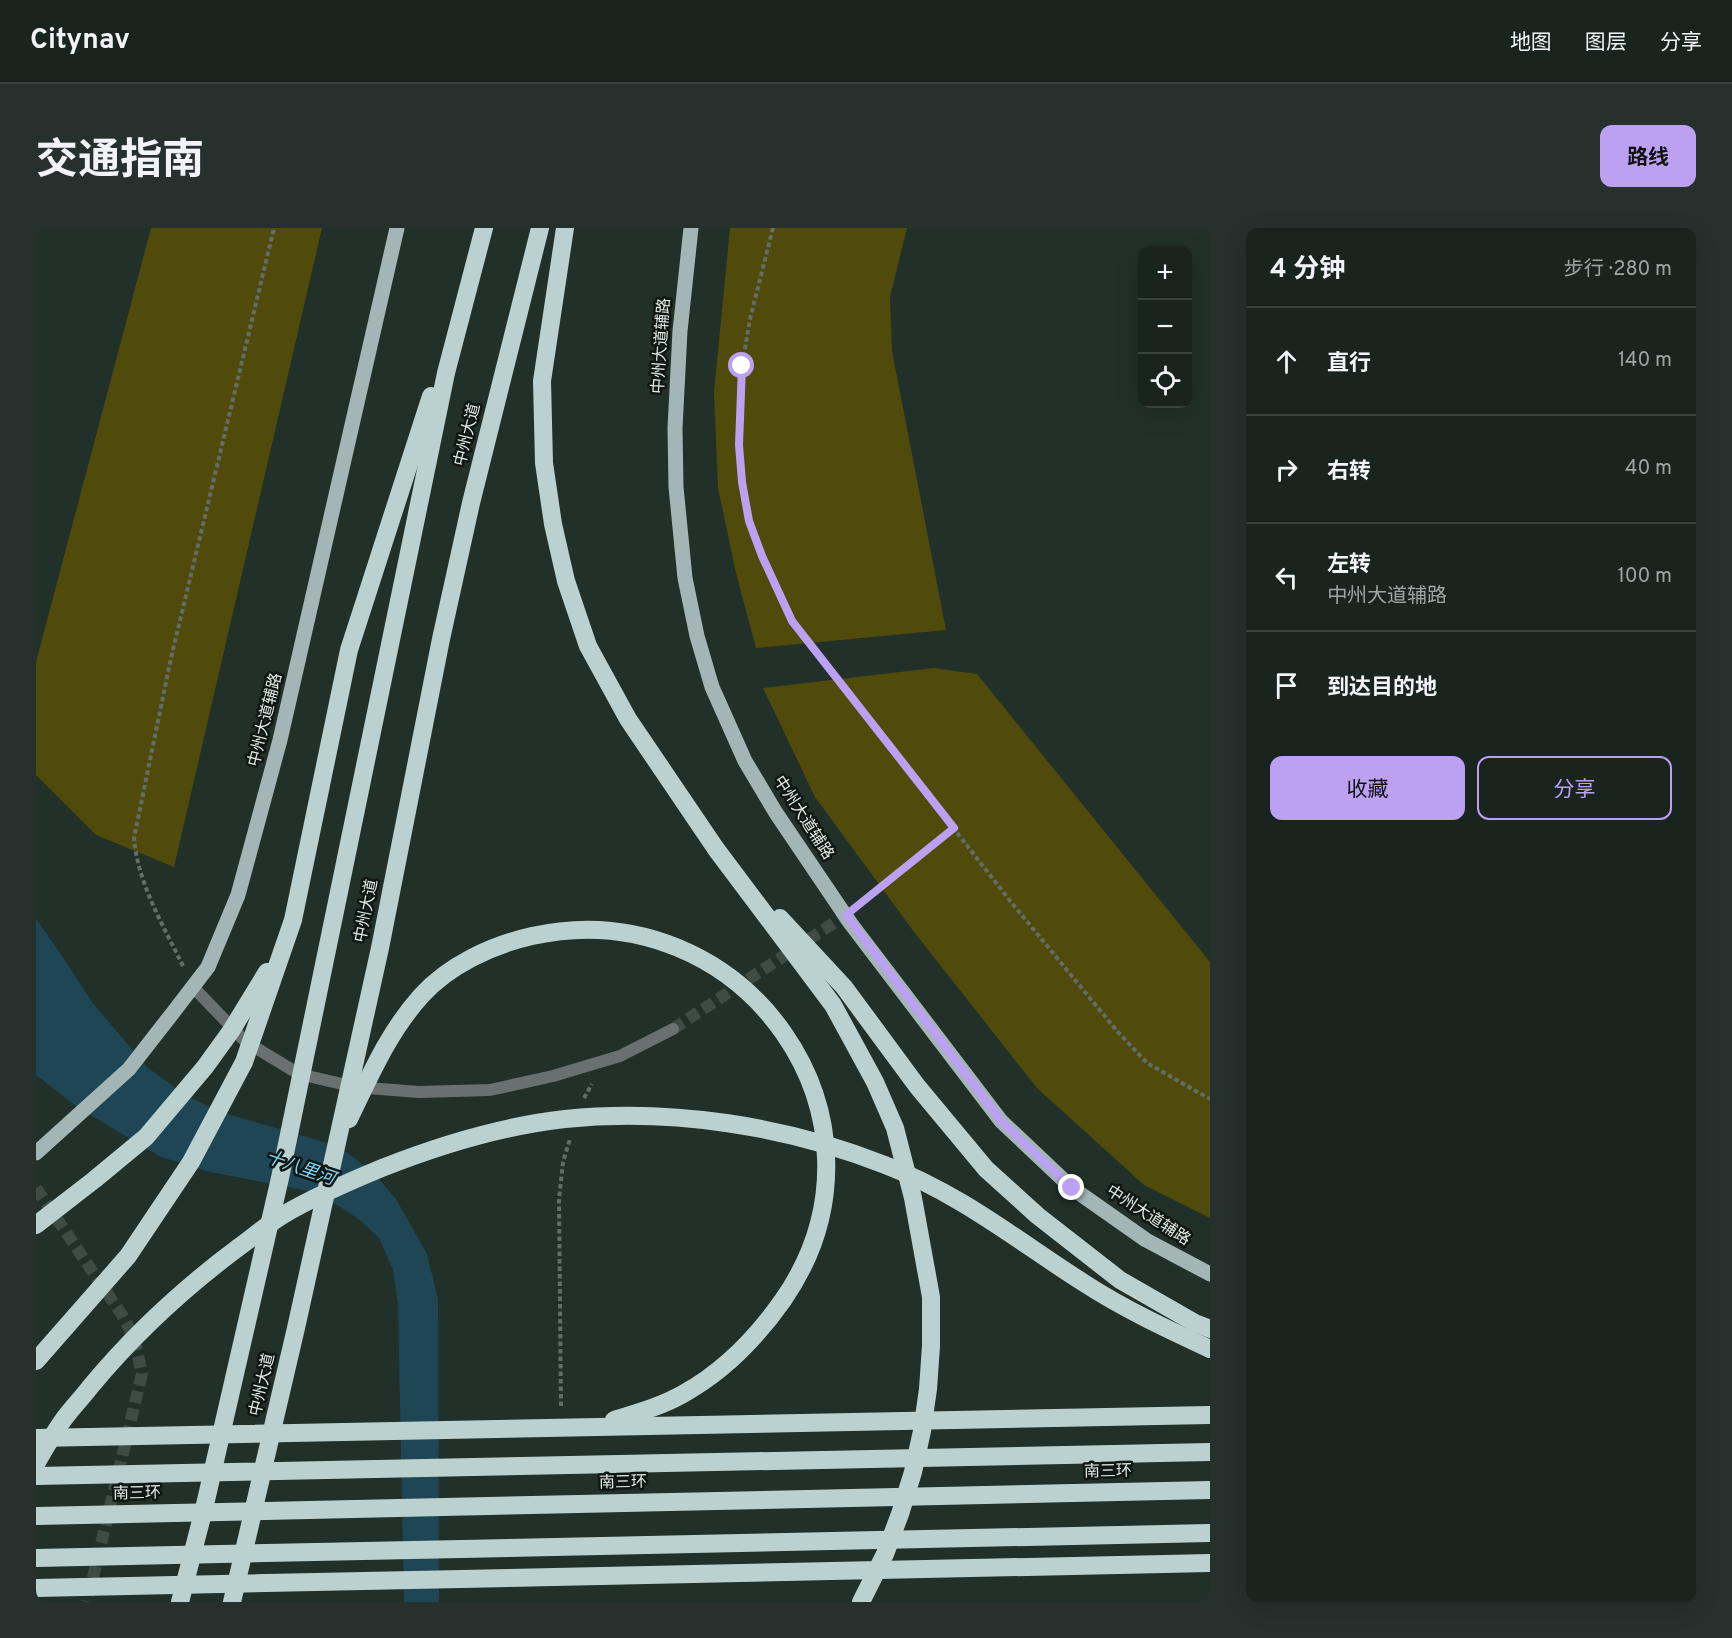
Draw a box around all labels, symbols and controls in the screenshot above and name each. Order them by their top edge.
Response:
text: Citynav [30,23,130,59]
text: 地图 [1510,30,1552,57]
text: 图层 [1585,30,1627,57]
text: 分享 [1660,30,1702,57]
button: 路线 [1600,125,1696,187]
text: 交通指南 [36,136,204,189]
map controls [1138,246,1192,408]
button: + [1138,246,1192,300]
text: 4 分钟 [1270,254,1345,287]
text: 步行 · 280 m [1564,257,1672,283]
street label: 中州大道辅路 [649,297,675,395]
button: − [1138,300,1192,354]
icon: ahead [1270,345,1303,378]
text: 140 m [1618,348,1672,374]
text: 直行 [1327,351,1371,378]
route start [728,352,754,378]
button: locate [1138,354,1192,408]
street label: 中州大道 [451,402,485,468]
icon: right [1270,453,1303,486]
text: 40 m [1625,456,1672,482]
text: 右转 [1327,459,1371,486]
text: 左转 [1327,552,1371,579]
icon: left [1270,561,1303,594]
text: 100 m [1617,564,1672,590]
text: 中州大道辅路 [1327,584,1447,610]
icon: arrive [1270,669,1303,702]
street label: 中州大道辅路 [245,671,287,769]
text: 到达目的地 [1327,675,1437,702]
button: 收藏 [1270,756,1465,820]
button: 分享 [1477,756,1672,820]
street label: 中州大道辅路 [768,772,838,864]
street label: 中州大道 [351,878,383,944]
water label: 十八里河 [262,1146,341,1193]
route end [1058,1174,1084,1200]
street label: 中州大道辅路 [1102,1181,1194,1251]
street label: 中州大道 [246,1352,280,1418]
street label: 南三环 [1084,1462,1132,1482]
street label: 南三环 [599,1473,647,1493]
street label: 南三环 [113,1484,161,1504]

